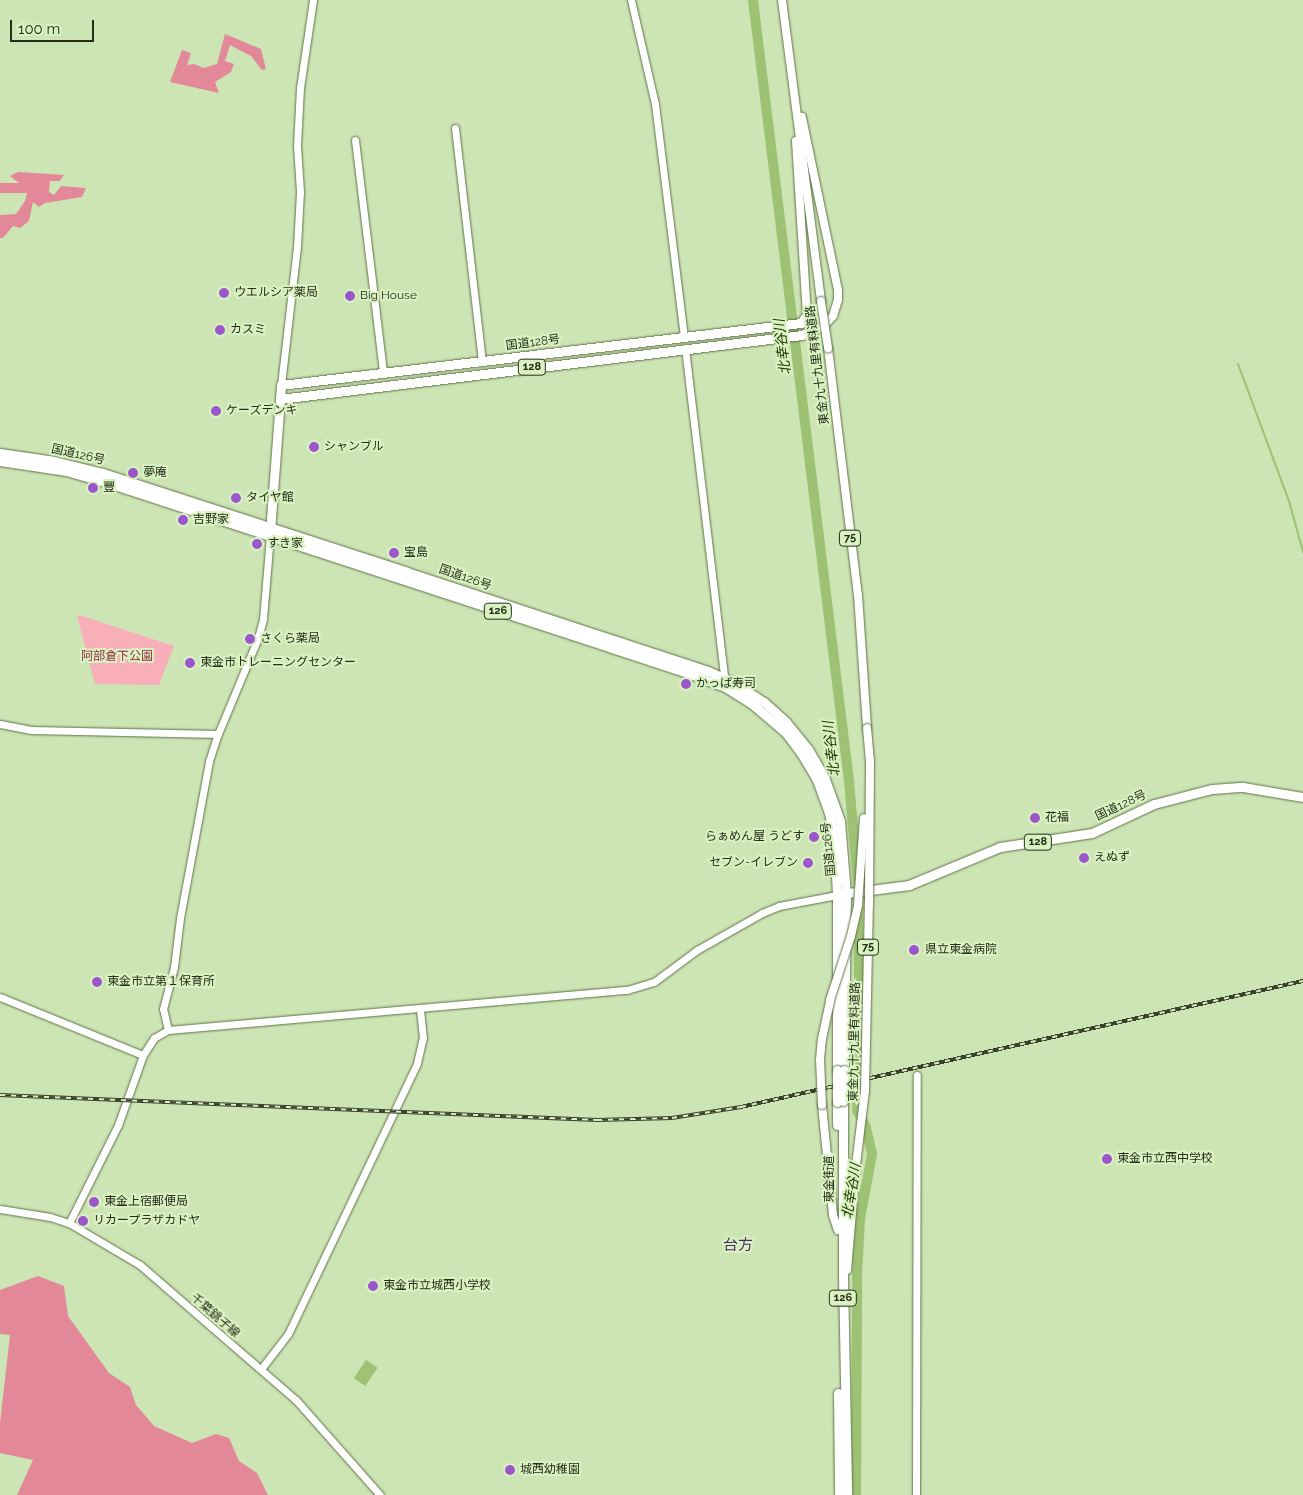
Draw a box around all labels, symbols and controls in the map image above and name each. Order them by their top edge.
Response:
scale bar [12,10,96,42]
text: 100 m [18,20,60,38]
place label: ウエルシア薬局 [234,286,318,300]
marker: ウエルシア薬局 [218,287,230,299]
place label: Big House [360,289,417,303]
marker: Big House [344,290,356,302]
street label: 東金九十九里有料道路 [804,305,832,425]
water label: 北幸谷川 [770,318,794,376]
place label: カスミ [230,323,266,337]
marker: カスミ [214,324,226,336]
street label: 国道128号 [505,333,561,353]
road number: 128 [517,358,547,376]
place label: ケーズデンキ [226,404,298,418]
marker: ケーズデンキ [210,405,222,417]
place label: シャンブル [324,440,384,454]
marker: シャンブル [308,441,320,453]
street label: 国道126号 [50,442,106,468]
place label: 夢庵 [143,466,167,480]
marker: 夢庵 [127,467,139,479]
place label: 豐 [103,481,115,495]
marker: 豐 [87,482,99,494]
place label: タイヤ館 [246,491,294,505]
marker: タイヤ館 [230,492,242,504]
place label: 吉野家 [193,513,229,527]
marker: 吉野家 [177,514,189,526]
road number: 75 [839,530,861,546]
place label: すき家 [267,537,303,551]
marker: すき家 [251,538,263,550]
place label: 宝島 [404,546,428,560]
marker: 宝島 [388,547,400,559]
street label: 国道126号 [437,562,493,594]
road number: 126 [483,602,513,620]
place label: さくら薬局 [260,632,320,646]
marker: さくら薬局 [244,633,256,645]
park label: 阿部倉下公園 [81,650,153,664]
place label: 東金市トレーニングセンター [200,656,356,670]
marker: 東金市トレーニングセンター [184,657,196,669]
place label: かっぱ寿司 [696,677,756,691]
marker: かっぱ寿司 [680,678,692,690]
water label: 北幸谷川 [819,720,843,778]
street label: 国道128号 [1093,788,1149,824]
place label: 花福 [1045,811,1069,825]
marker: 花福 [1029,812,1041,824]
street label: 国道126号 [819,821,839,877]
place label: らぁめん屋 うどす [705,830,804,844]
marker: らぁめん屋 うどす [808,831,820,843]
road number: 128 [1023,834,1053,850]
place label: えぬず [1094,851,1130,865]
marker: えぬず [1078,852,1090,864]
place label: セブン-イレブン [709,856,798,870]
marker: セブン-イレブン [802,857,814,869]
road number: 75 [857,939,879,956]
marker: 県立東金病院 [907,943,921,957]
place label: 県立東金病院 [925,943,997,957]
place label: 東金市立第１保育所 [107,975,215,989]
marker: 東金市立第１保育所 [91,976,103,988]
street label: 東金九十九里有料道路 [847,982,863,1102]
place label: 東金市立西中学校 [1117,1152,1213,1166]
marker: 東金市立西中学校 [1101,1153,1113,1165]
street label: 東金街道 [823,1155,837,1203]
water label: 北幸谷川 [838,1162,864,1220]
place label: 東金上宿郵便局 [104,1195,188,1209]
marker: 東金上宿郵便局 [88,1196,100,1208]
place label: リカープラザカドヤ [93,1214,201,1228]
marker: リカープラザカドヤ [77,1215,89,1227]
district label: 台方 [723,1237,753,1255]
place label: 東金市立城西小学校 [383,1279,491,1293]
marker: 東金市立城西小学校 [367,1280,379,1292]
road number: 126 [828,1290,858,1306]
street label: 千葉銚子線 [188,1291,242,1341]
place label: 城西幼稚園 [520,1463,580,1477]
marker: 城西幼稚園 [504,1464,516,1476]

